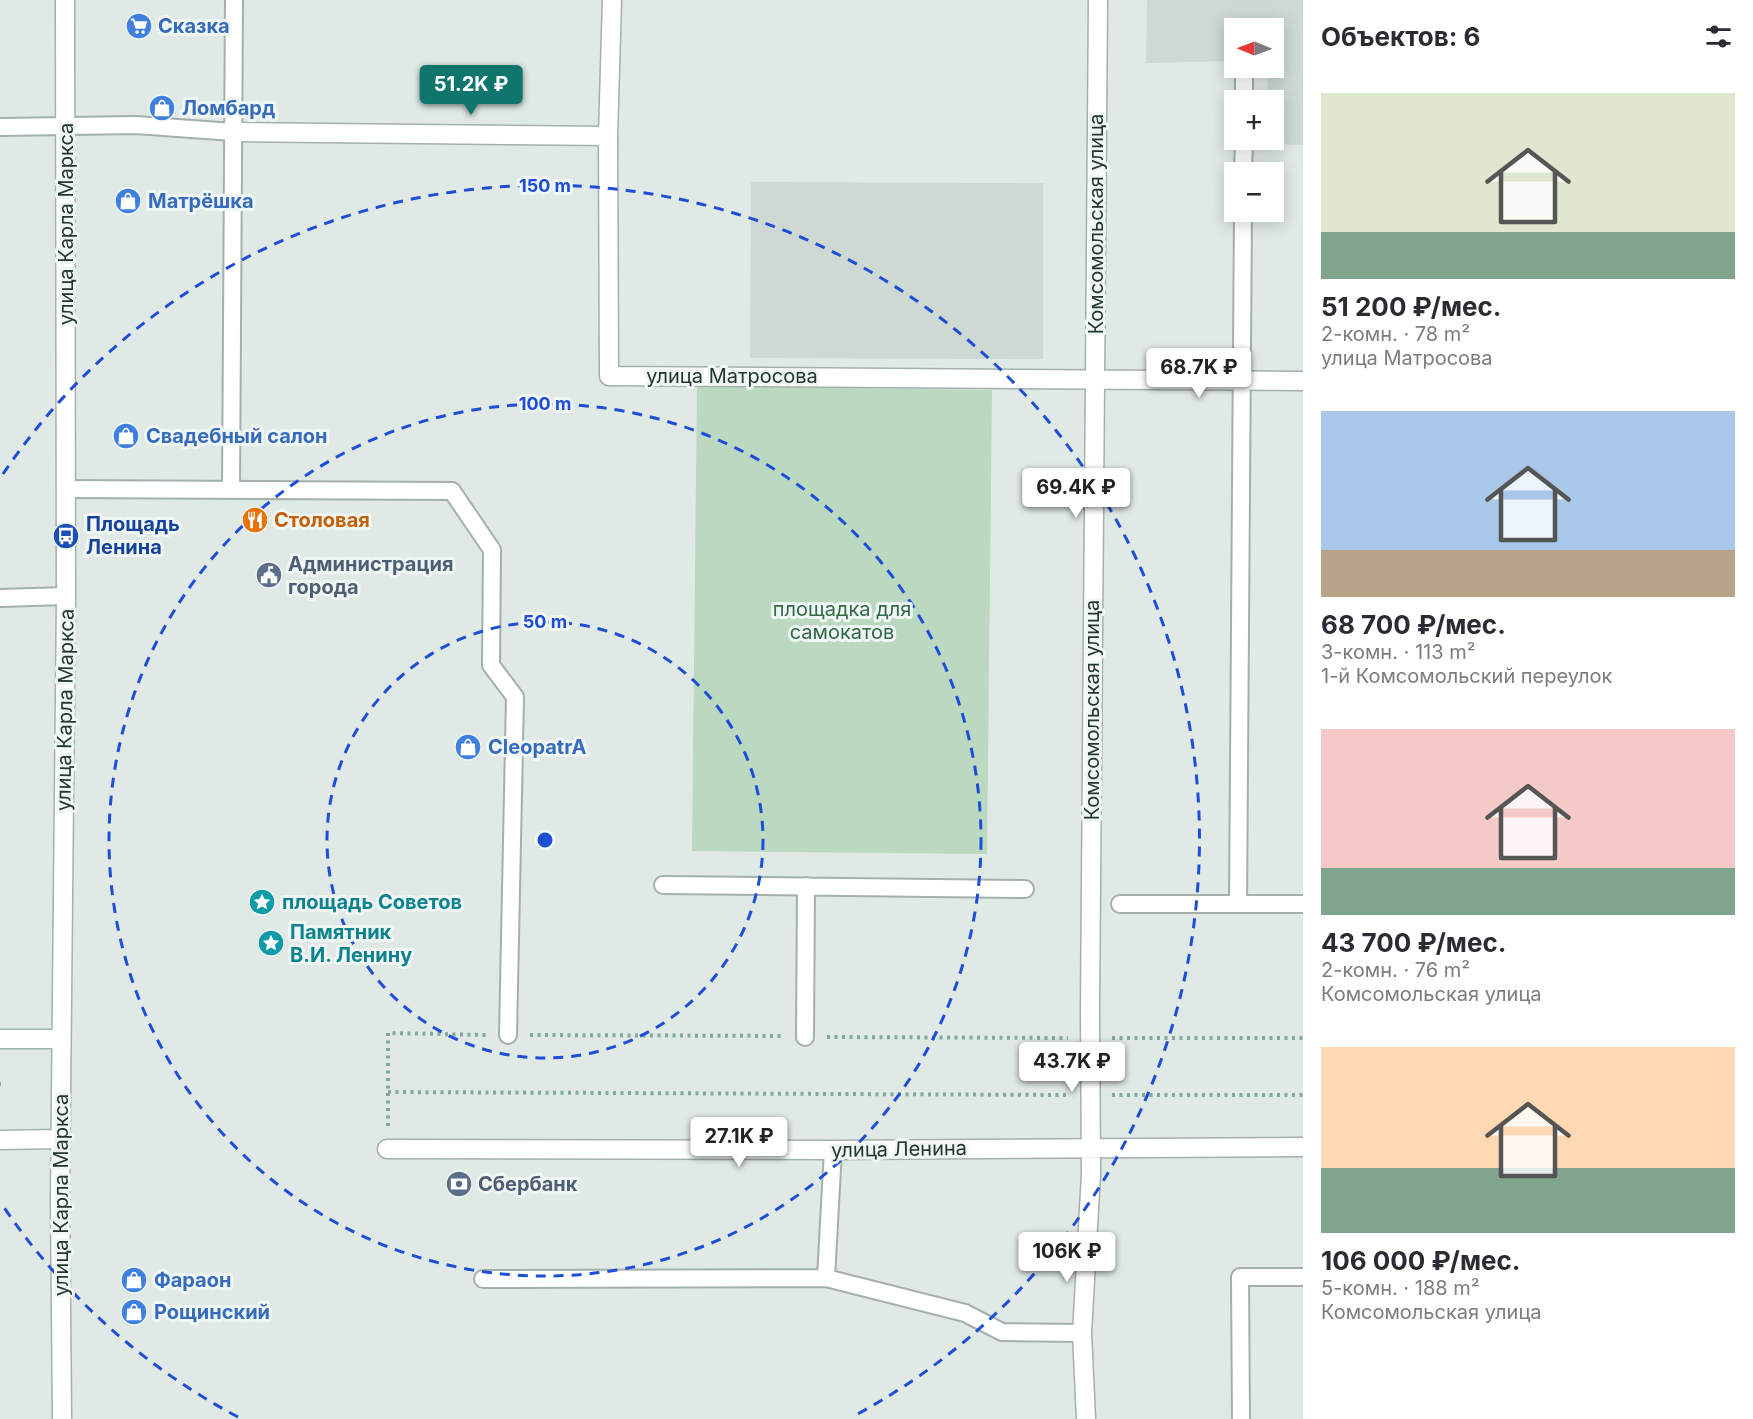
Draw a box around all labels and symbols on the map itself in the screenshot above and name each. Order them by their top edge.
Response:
supermarket icon: Сказка [124,11,154,41]
place label: Сказка [158,14,230,38]
north arrow [1224,18,1284,78]
pin: 51.2K ₽ [416,65,526,116]
shop icon: Ломбард [147,93,177,123]
place label: Ломбард [182,96,275,120]
street label: Комсомольская улица [1084,114,1108,334]
street label: улица Карла Маркса [54,123,78,325]
text: 150 m [519,175,571,196]
shop icon: Матрёшка [113,186,143,216]
place label: Матрёшка [148,189,254,213]
pin: 68.7K ₽ [1144,348,1254,399]
street label: улица Матросова [646,364,818,388]
text: 100 m [519,393,571,414]
shop icon: Свадебный салон [111,421,141,451]
place label: Свадебный салон [146,424,328,448]
pin: 69.4K ₽ [1021,468,1131,519]
restaurant icon: Столовая [240,505,270,535]
place label: Столовая [274,508,370,532]
place label: Площадь Ленина [86,512,180,559]
bus stop icon: Площадь Ленина [51,521,81,551]
place label: Администрация города [288,552,454,599]
public building icon: Администрация города [254,560,284,590]
park label: площадка для самокатов [773,597,911,644]
street label: Комсомольская улица [1080,600,1104,820]
street label: улица Карла Маркса [51,609,79,811]
text: 50 m [523,611,567,632]
shop icon: CleopatrA [453,732,483,762]
place label: CleopatrA [488,735,586,759]
centre of rings [535,830,555,850]
place icon: площадь Советов [247,887,277,917]
place label: площадь Советов [282,890,462,914]
place label: Памятник В.И. Ленину [290,920,412,967]
place icon: Памятник В.И. Ленину [256,928,286,958]
pin: 43.7K ₽ [1017,1042,1127,1093]
street label: улица Карла Маркса [49,1094,73,1296]
pin: 27.1K ₽ [684,1117,794,1168]
street label: улица Ленина [831,1136,967,1162]
bank icon: Сбербанк [444,1169,474,1199]
place label: Сбербанк [478,1172,578,1196]
pin: 106K ₽ [1018,1232,1116,1283]
shop icon: Фараон [119,1265,149,1295]
place label: Фараон [154,1268,231,1292]
shop icon: Рощинский [119,1297,149,1327]
place label: Рощинский [154,1300,270,1324]

